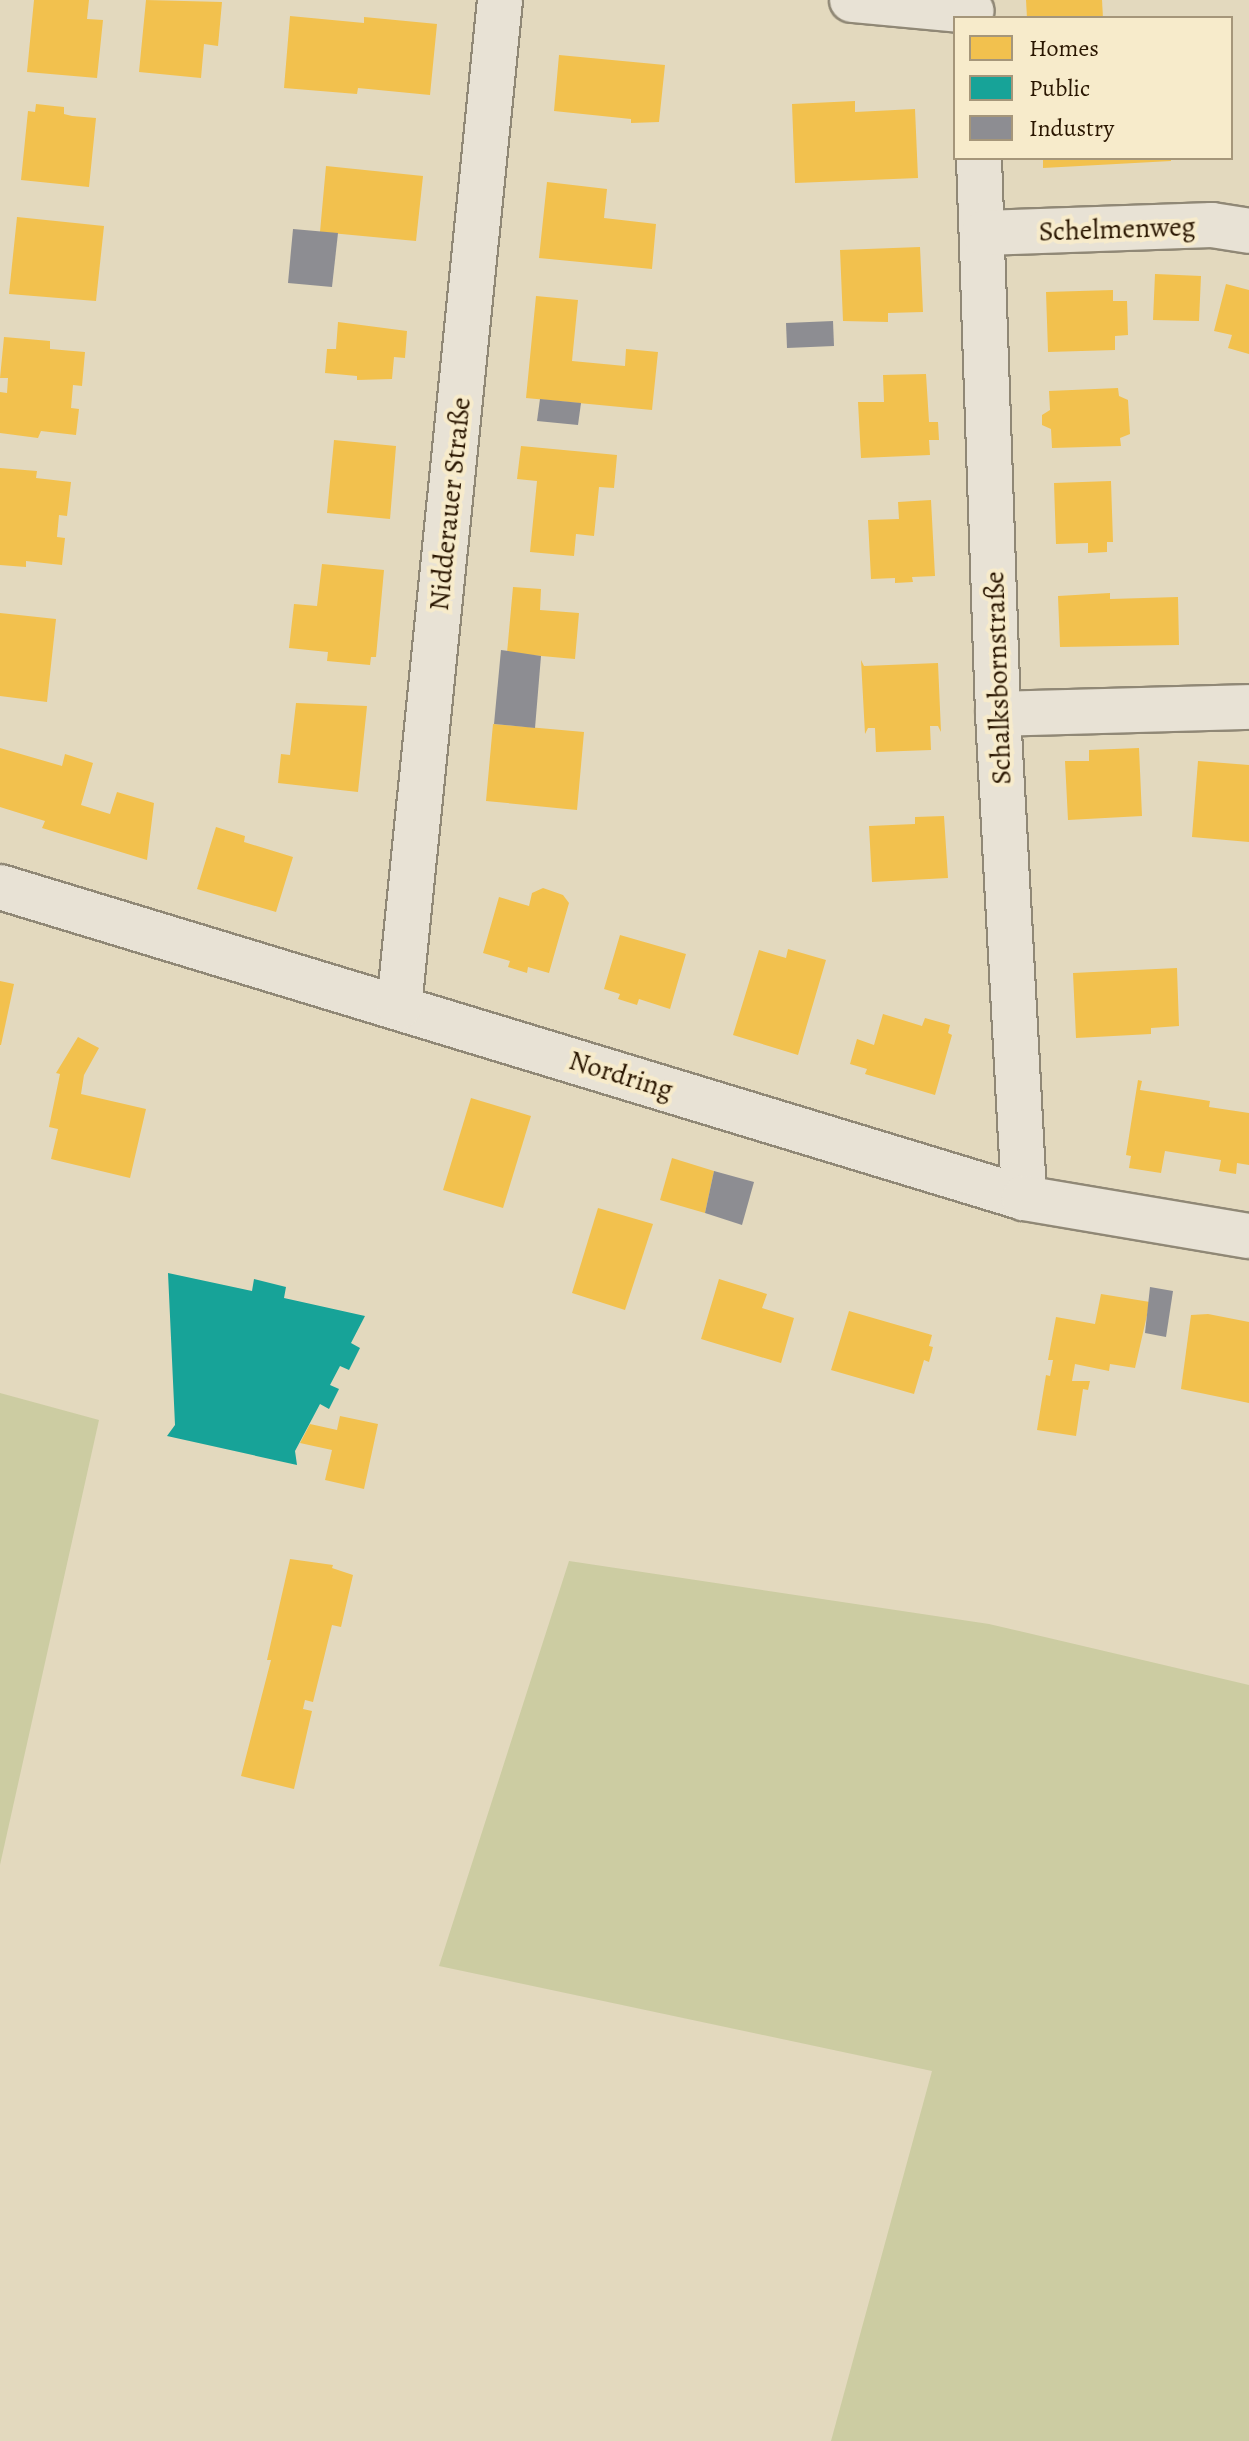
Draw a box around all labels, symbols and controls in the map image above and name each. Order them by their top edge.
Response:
legend [953,16,1233,160]
text: Homes [1029,32,1099,64]
text: Public [1029,72,1090,104]
text: Industry [1029,112,1114,144]
street label: Schelmenweg [1038,209,1196,249]
street label: Nidderauer Straße [422,396,478,612]
street label: Schalksbornstraße [977,571,1019,785]
street label: Nordring [565,1043,677,1107]

